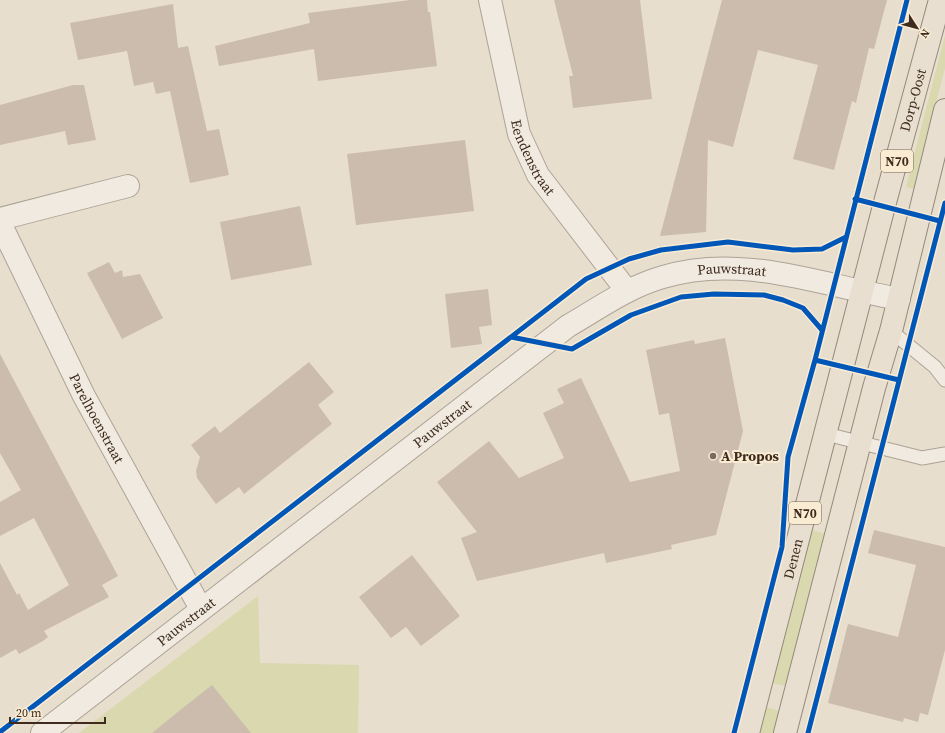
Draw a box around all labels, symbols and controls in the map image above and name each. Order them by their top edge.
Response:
north arrow [897,8,937,48]
text: N [916,26,933,41]
street label: Dorp-Oost [895,66,931,134]
street label: Eendenstraat [506,118,560,200]
road number: N70 [881,150,913,172]
street label: Pauwstraat [696,258,768,281]
street label: Parelhoenstraat [65,370,129,467]
street label: Pauwstraat [409,394,476,452]
place label: A Propos [721,446,780,466]
marker: A Propos [708,451,718,461]
road number: N70 [789,502,821,524]
street label: Denen [778,536,808,581]
street label: Pauwstraat [152,592,220,651]
scale bar [10,699,105,725]
text: 20 m [16,705,42,721]

